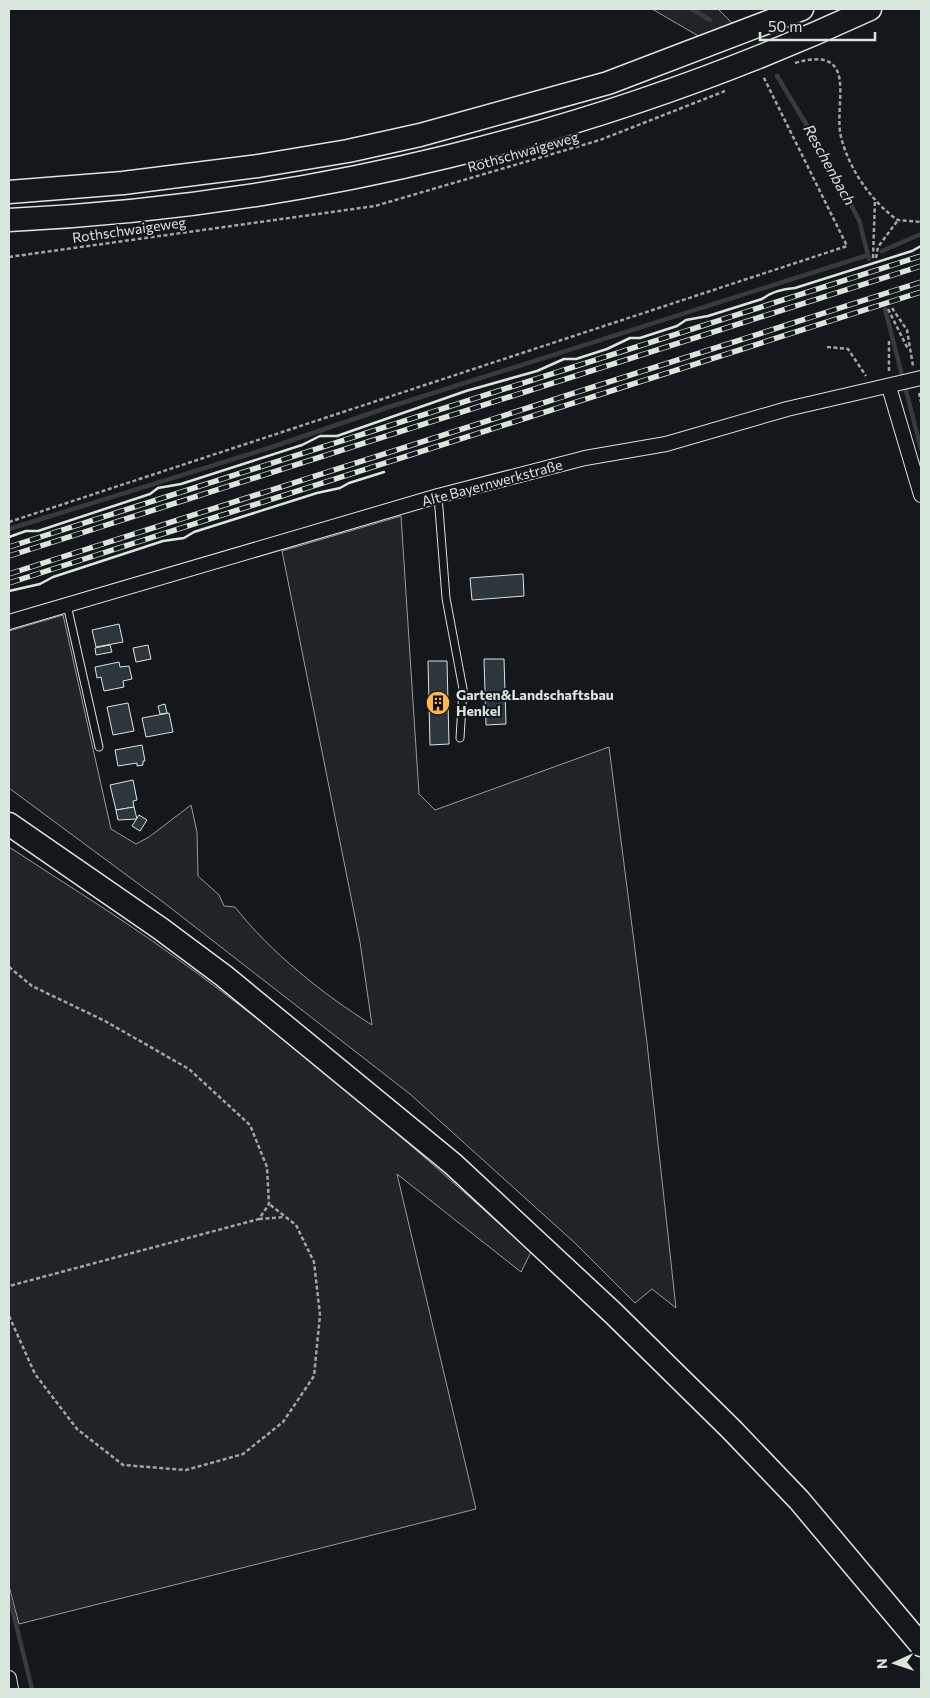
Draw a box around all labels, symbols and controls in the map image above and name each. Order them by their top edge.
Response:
scale bar [760,10,875,42]
text: 50 m [768,17,802,35]
water label: Reschenbach [800,121,859,208]
street label: Rothschwaigeweg [465,127,581,175]
street label: Rothschwaigeweg [71,213,187,246]
street label: Alte Bayernwerkstraße [420,456,564,510]
place label: Garten&Landschaftsbau Henkel [456,686,614,719]
building icon: Garten&Landschaftsbau Henkel [425,690,451,716]
north arrow [870,1638,920,1688]
text: N [873,1658,890,1669]

